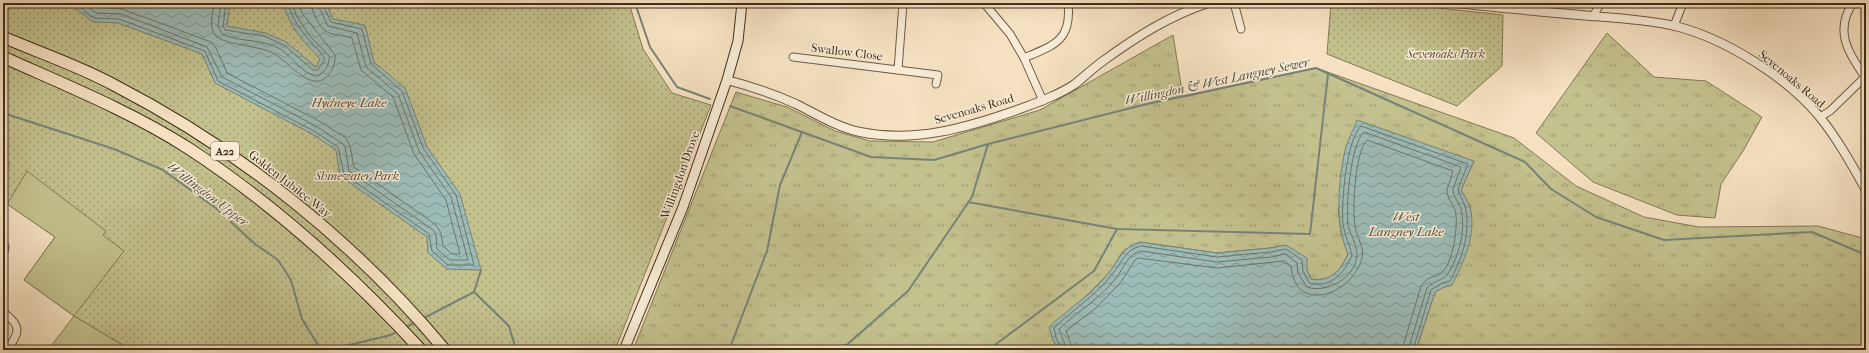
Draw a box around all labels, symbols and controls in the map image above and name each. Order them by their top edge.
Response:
street label: Swallow Close [810,41,884,63]
park label: Sevenoaks Park [1406,47,1485,61]
street label: Sevenoaks Road [1756,47,1828,111]
water label: Willingdon & West Langney Sewer [1123,54,1312,108]
street label: Sevenoaks Road [933,91,1016,127]
water label: Hydneye Lake [310,95,387,110]
street label: Willingdon Drove [657,129,702,222]
road number: A22 [211,142,239,160]
street label: Golden Jubilee Way [246,147,335,221]
water label: Willingdon Upper [164,159,253,230]
park label: Shinewater Park [314,169,399,183]
water label: West Langney Lake [1367,209,1444,239]

